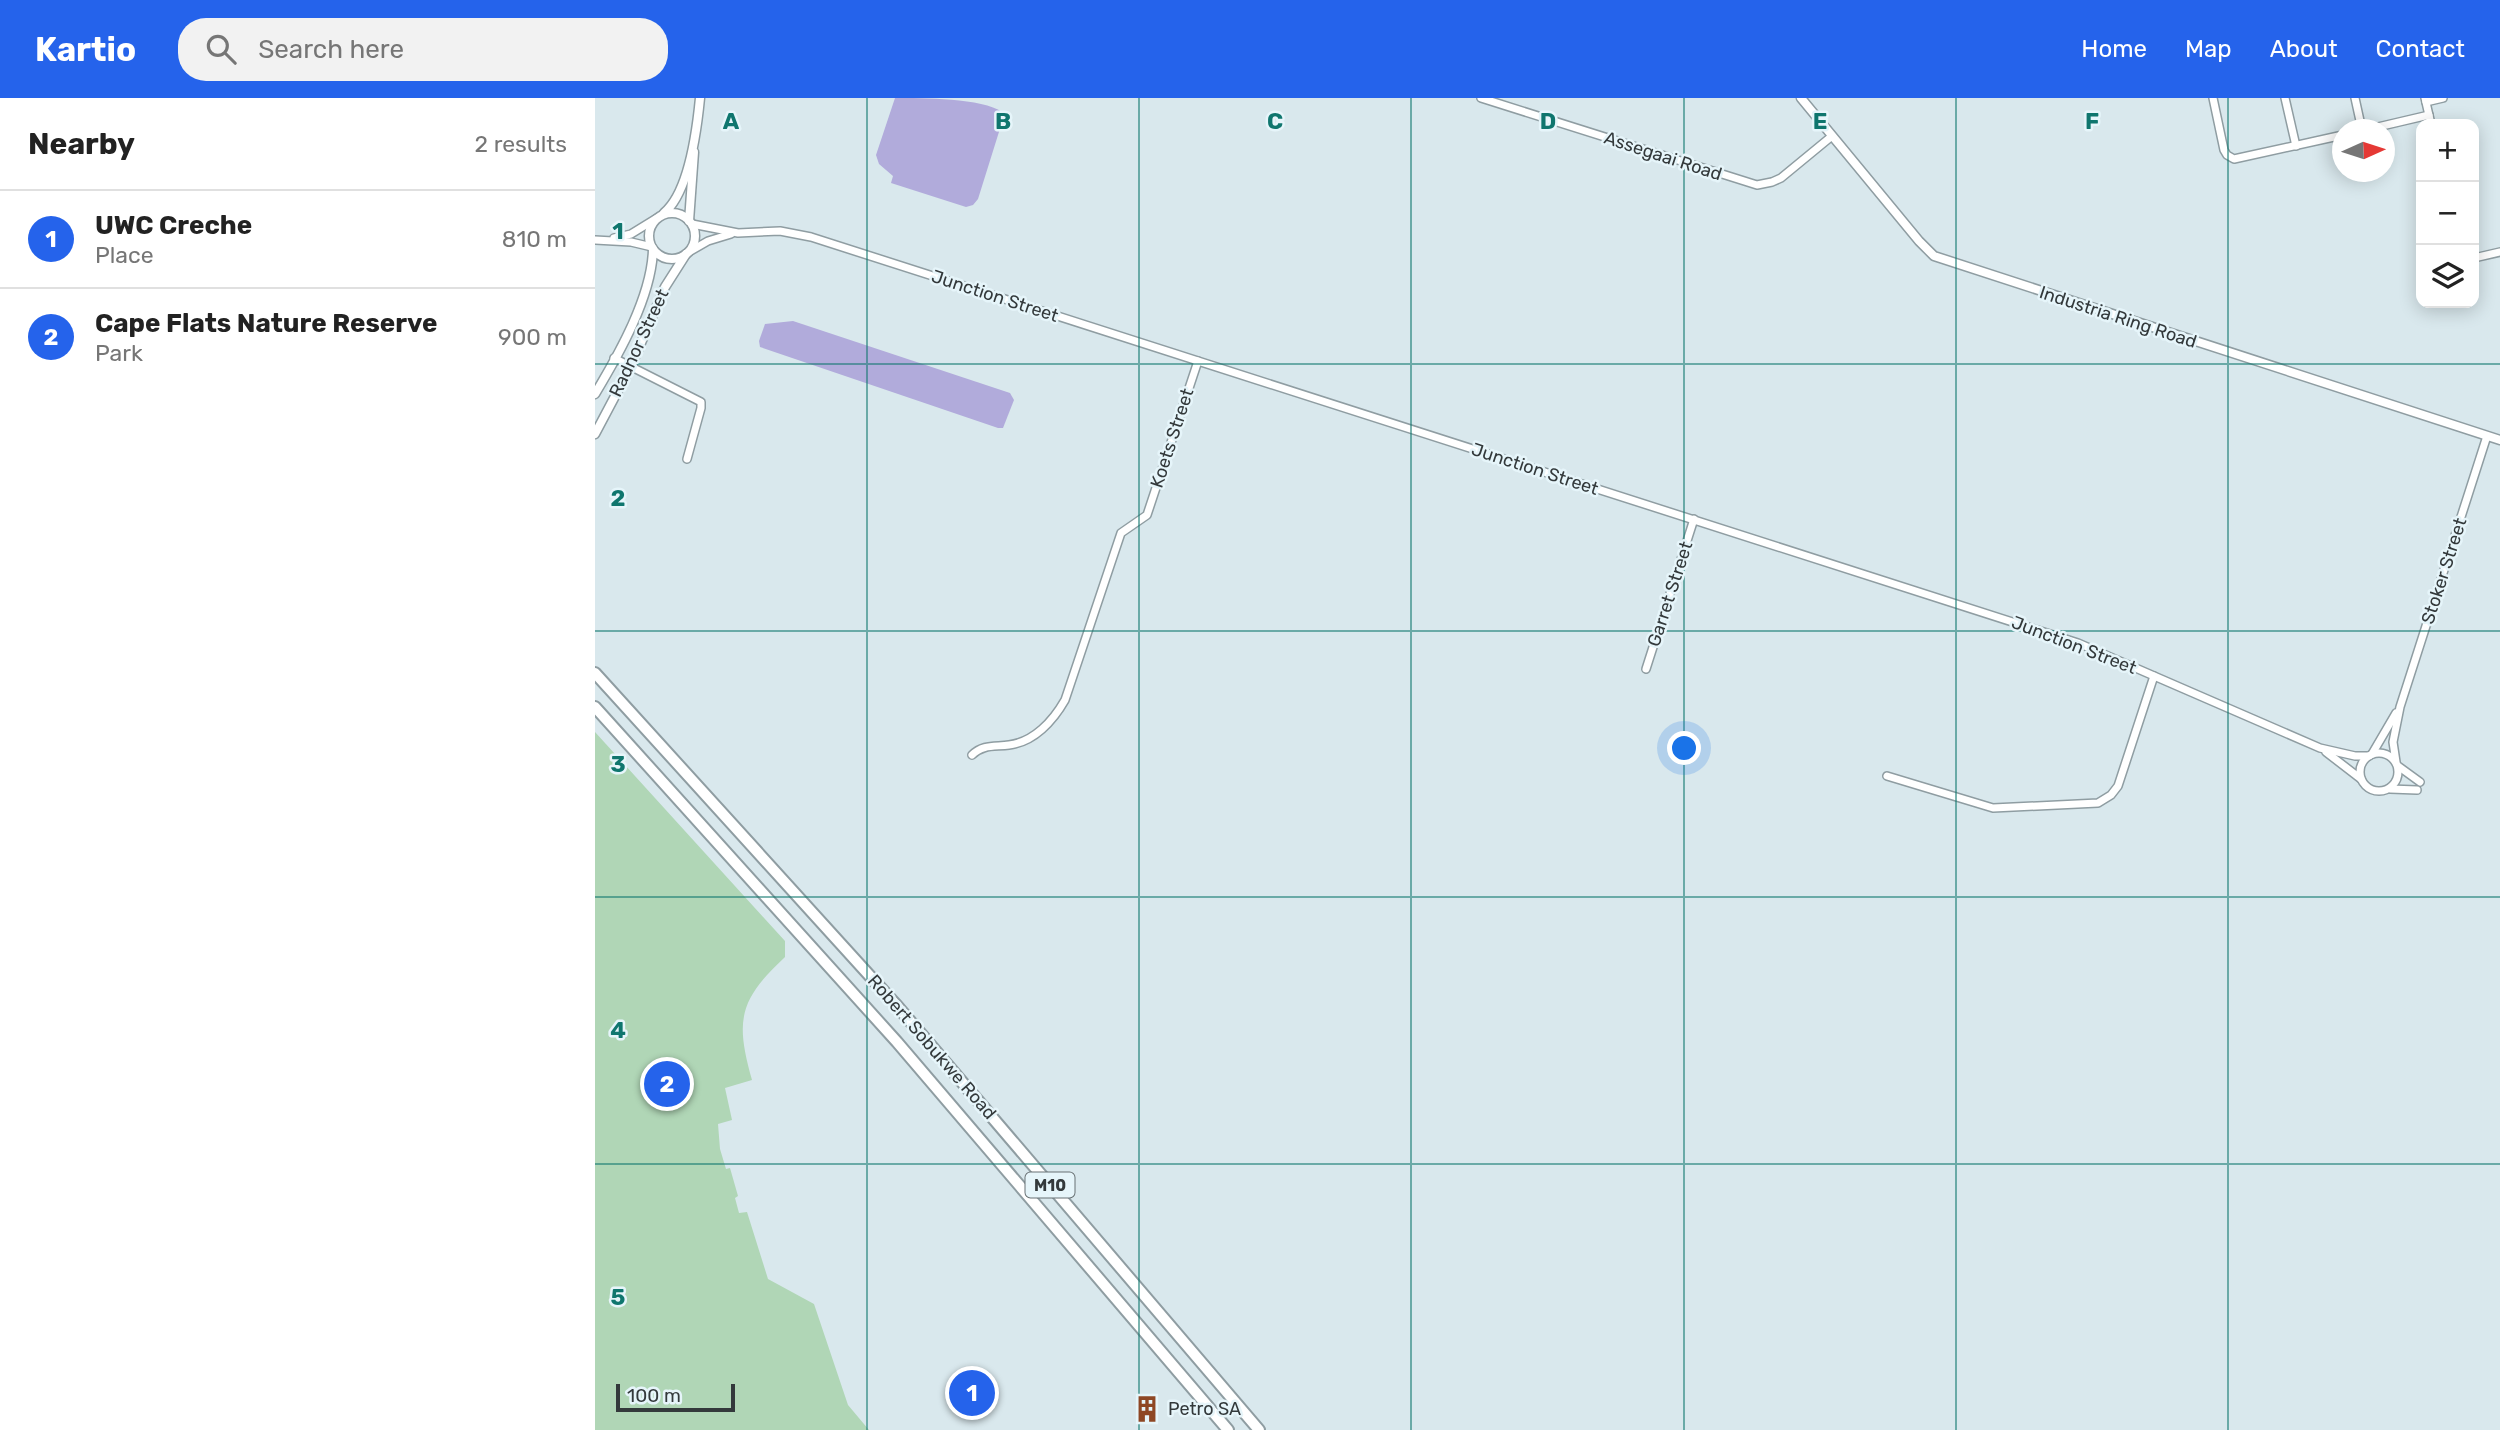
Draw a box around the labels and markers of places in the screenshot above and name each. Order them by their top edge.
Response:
pin: 2 [644,1058,690,1110]
pin: 1 [949,1367,995,1419]
building icon: Petro SA [1132,1394,1162,1424]
place label: Petro SA [1168,1398,1241,1420]

